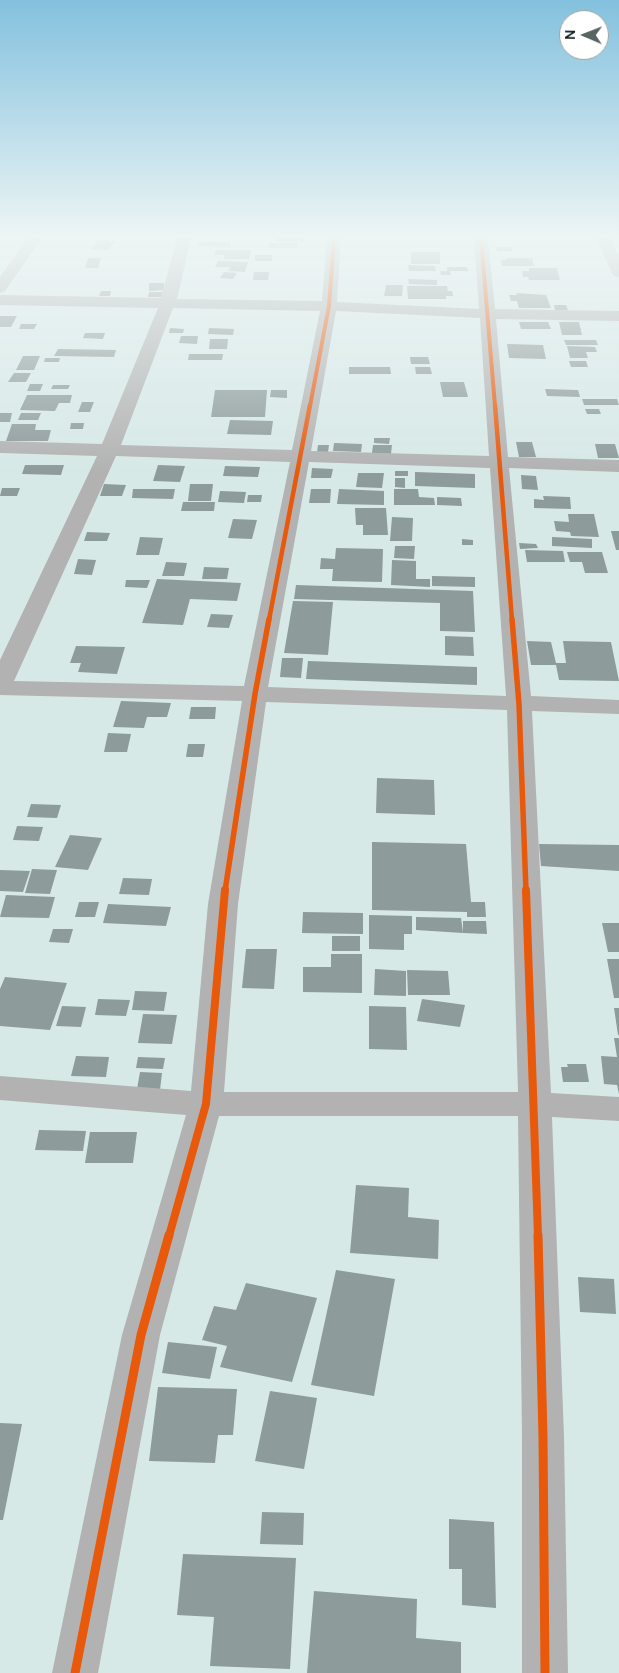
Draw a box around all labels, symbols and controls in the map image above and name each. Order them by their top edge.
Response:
north arrow [559,10,609,60]
text: N [560,30,579,40]

